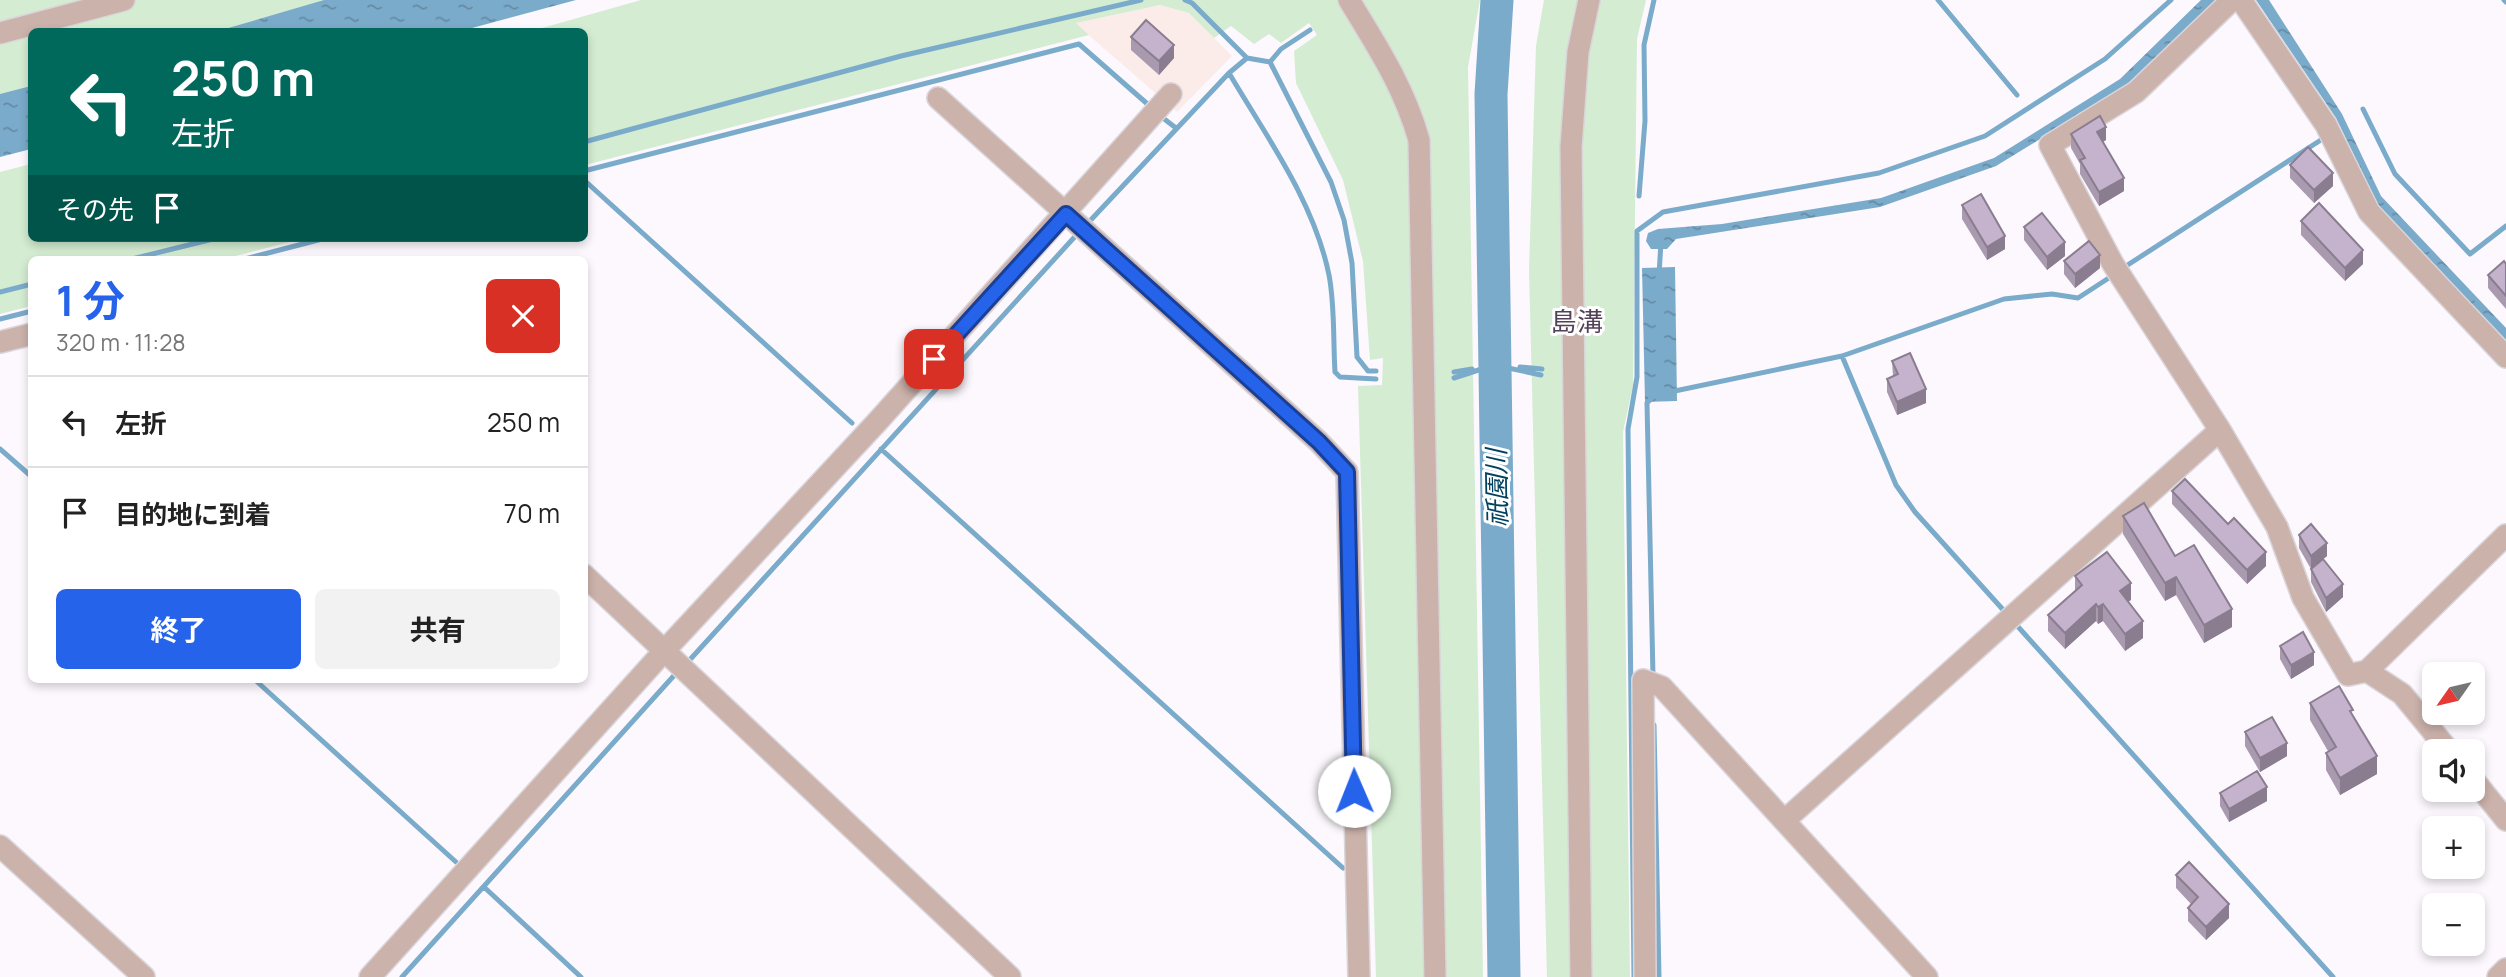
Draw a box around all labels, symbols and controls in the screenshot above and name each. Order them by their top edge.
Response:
text: 250 m [171,44,315,111]
icon: left [56,56,147,147]
text: 左折 [171,111,235,155]
icon: arrive [148,189,186,227]
text: その先 [56,191,134,227]
text: 1 分 [56,271,125,329]
button: close [486,279,560,353]
district label: 島溝 [1551,303,1603,339]
text: 320 m · 11:28 [56,326,186,358]
pin [904,329,964,389]
icon: arrive [915,340,953,378]
icon: left [56,403,94,441]
text: 250 m [487,404,560,440]
text: 左折 [115,405,167,441]
water label: 祇園川 [1477,446,1515,527]
icon: arrive [56,494,94,532]
text: 70 m [504,495,560,531]
text: 目的地に到着 [115,496,271,532]
button: 終了 [56,589,301,669]
button: 共有 [315,589,560,669]
north arrow [2422,662,2485,724]
map controls [2422,662,2485,956]
button: sound [2422,739,2485,802]
position arrow [1317,754,1391,828]
button: + [2422,816,2485,879]
button: − [2422,893,2485,956]

